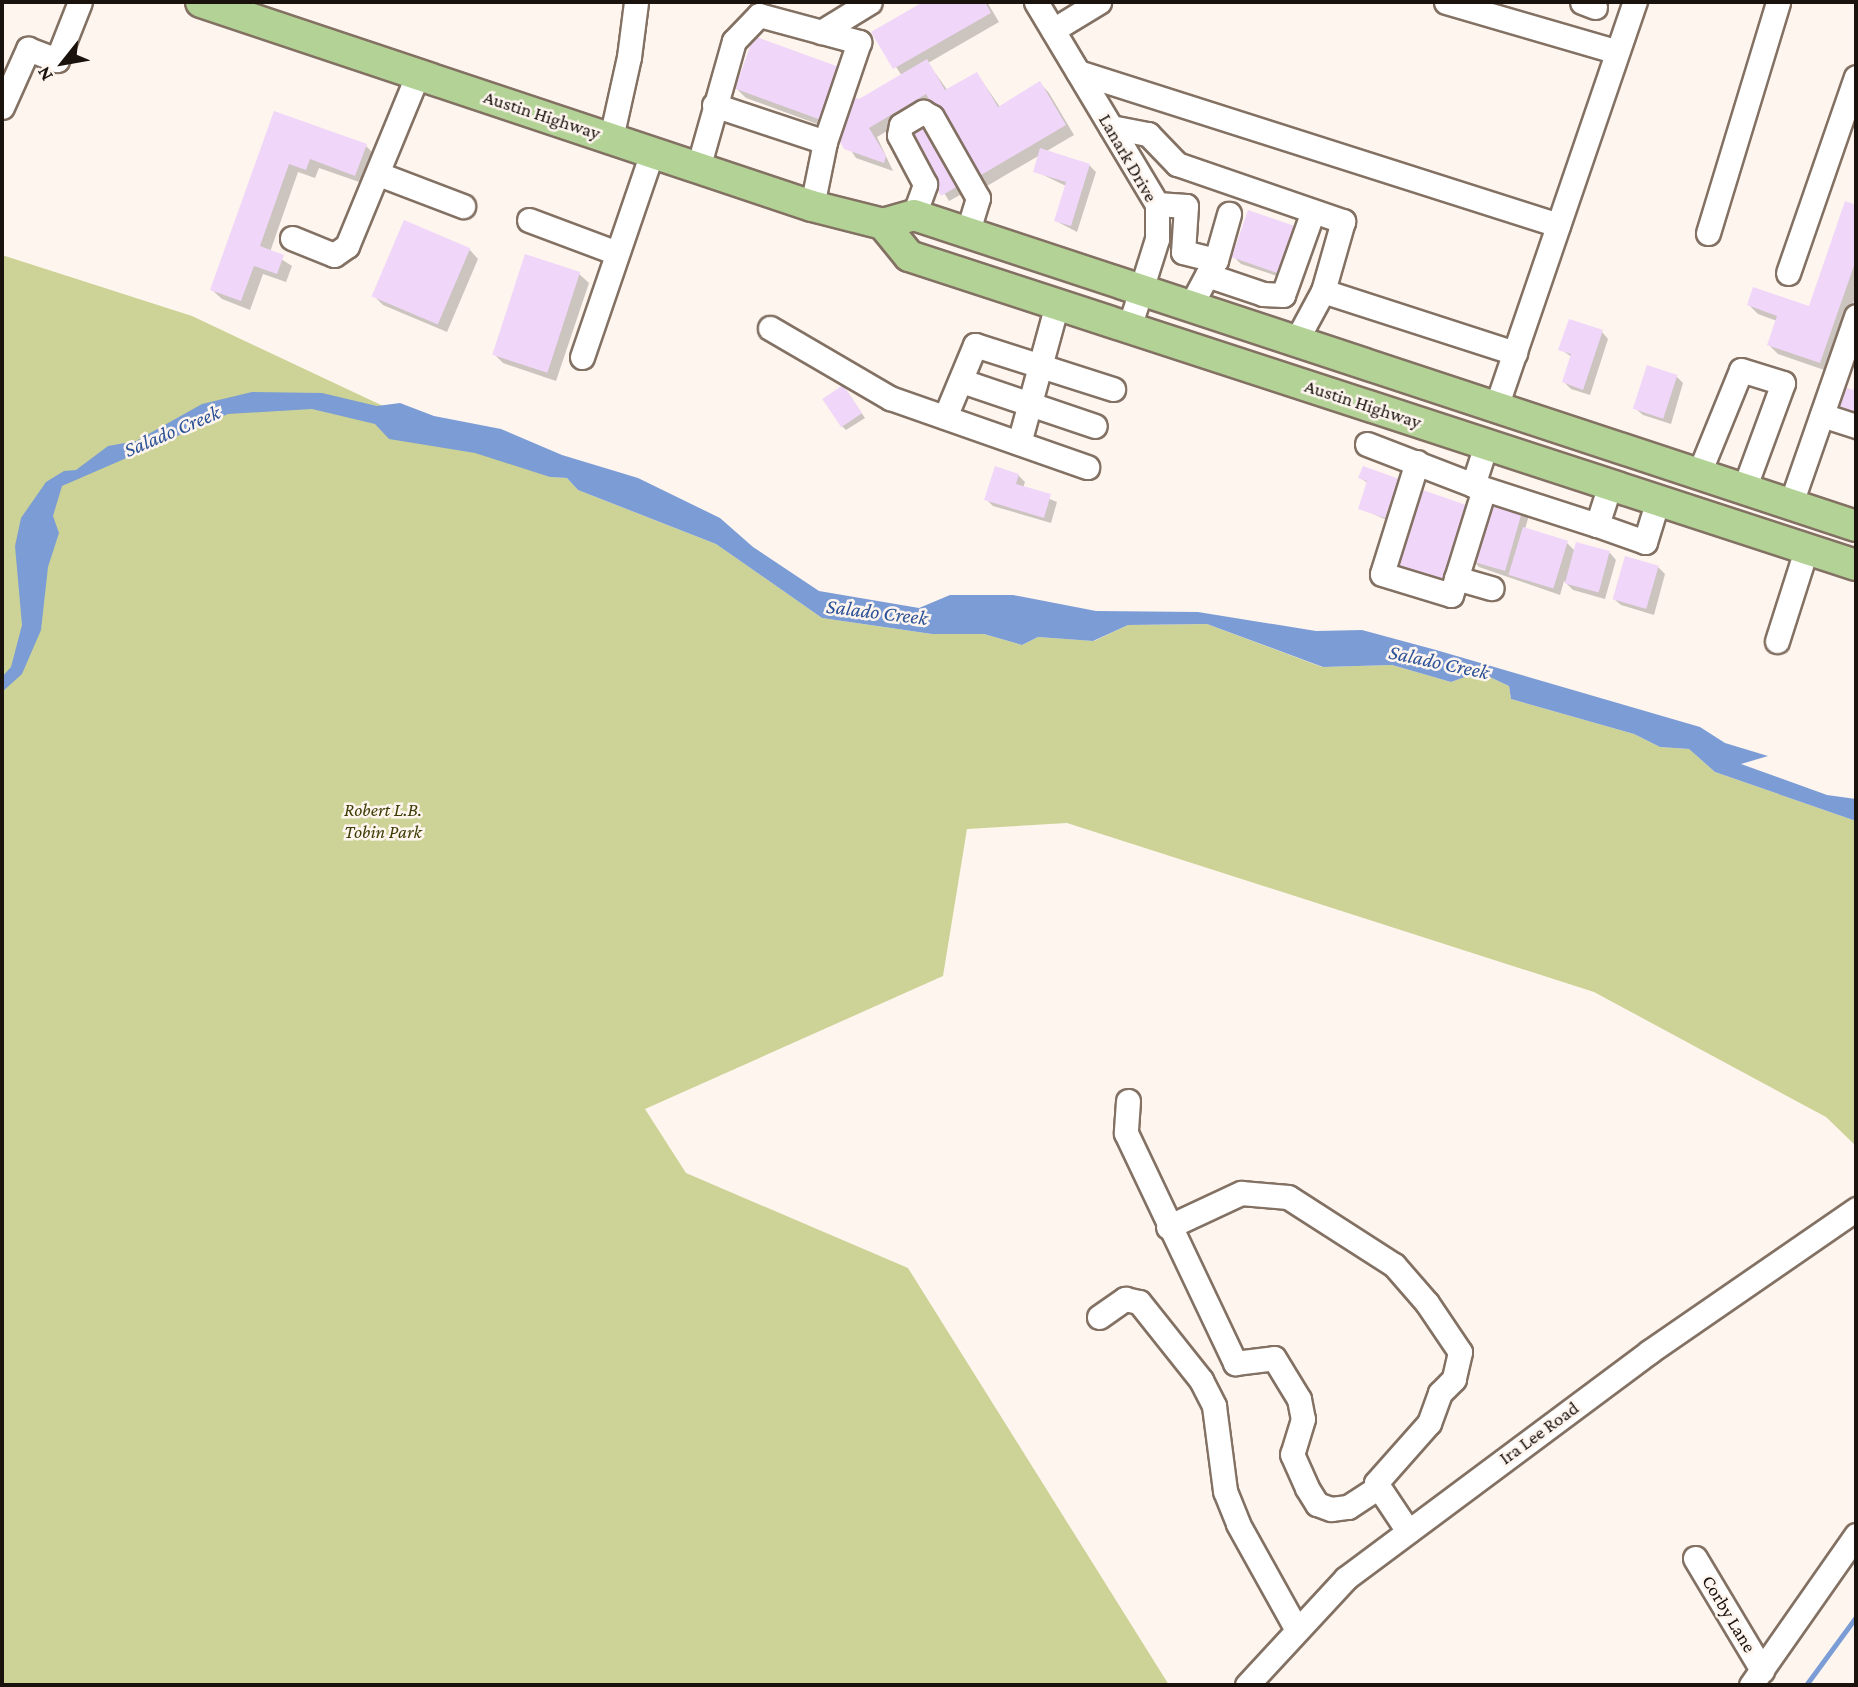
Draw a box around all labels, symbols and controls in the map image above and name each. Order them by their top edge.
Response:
north arrow [28,28,98,98]
text: N [32,63,57,85]
street label: Austin Highway [481,85,603,145]
street label: Lanark Drive [1094,110,1162,206]
street label: Austin Highway [1302,374,1424,434]
water label: Salado Creek [120,399,224,463]
water label: Salado Creek [825,593,929,631]
water label: Salado Creek [1387,639,1491,685]
park label: Robert L.B. Tobin Park [344,799,422,843]
street label: Ira Lee Road [1495,1397,1583,1469]
street label: Corby Lane [1697,1571,1761,1657]

